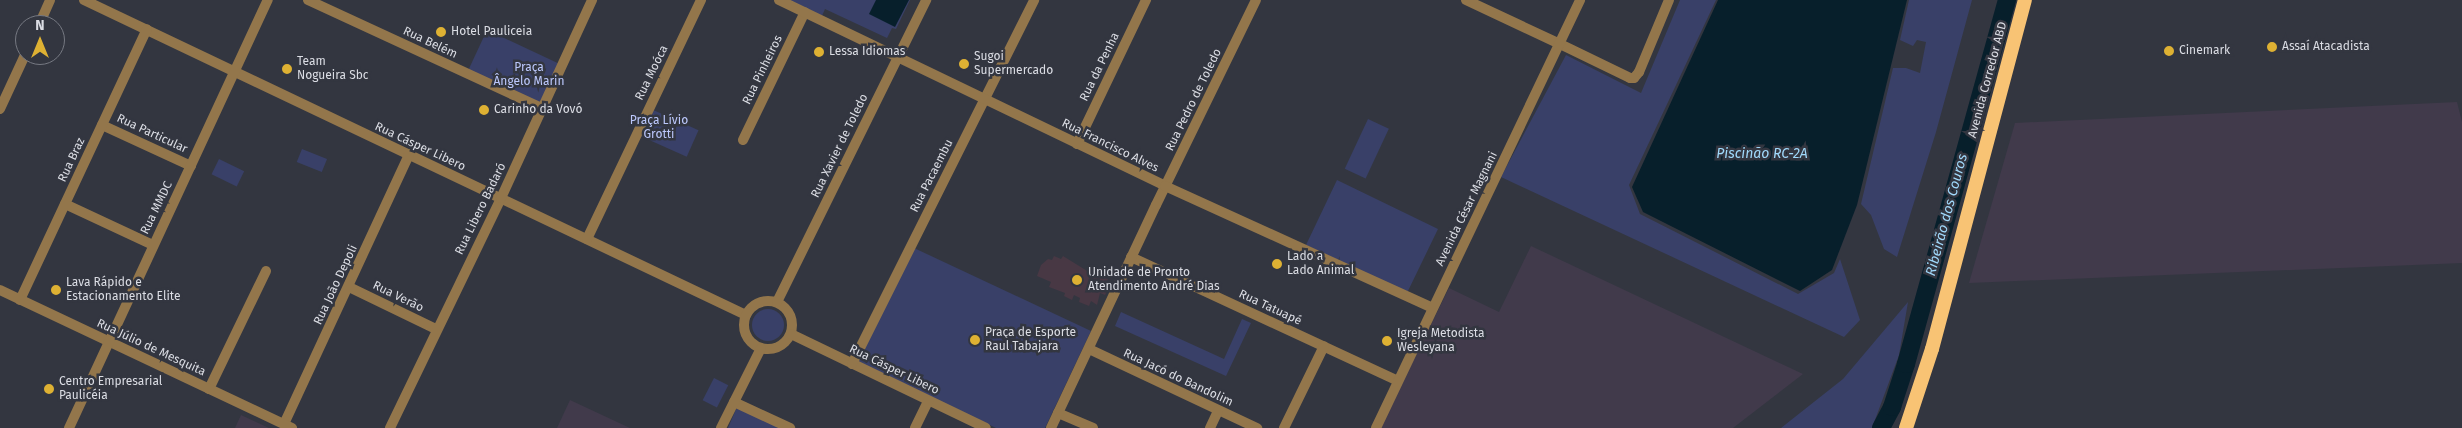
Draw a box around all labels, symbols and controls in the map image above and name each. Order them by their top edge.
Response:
north arrow [15,15,65,65]
text: N [35,17,45,34]
street label: Avenida Corredor ABD [1966,20,2010,140]
street label: Rua Belém [401,24,459,62]
place label: Hotel Pauliceia [451,25,532,39]
marker: Hotel Pauliceia [435,26,447,38]
street label: Rua da Penha [1077,30,1123,104]
street label: Rua Pinheiros [740,33,786,107]
place label: Assaí Atacadista [2282,40,2370,54]
marker: Assaí Atacadista [2266,41,2278,53]
street label: Rua Moóca [632,43,672,103]
place label: Cinemark [2179,44,2230,58]
place label: Lessa Idiomas [829,45,905,59]
marker: Cinemark [2163,45,2175,57]
marker: Lessa Idiomas [813,46,825,58]
street label: Rua Pedro de Toledo [1163,46,1225,154]
place label: Sugoi Supermercado [974,50,1053,78]
place label: Team Nogueira Sbc [297,55,369,83]
marker: Sugoi Supermercado [958,58,970,70]
park label: Praça Ângelo Marin [493,61,565,89]
marker: Team Nogueira Sbc [281,63,293,75]
street label: Rua Xavier de Toledo [809,92,871,200]
place label: Carinho da Vovó [494,103,582,117]
marker: Carinho da Vovó [478,104,490,116]
street label: Rua Particular [114,111,190,157]
park label: Praça Lívio Grotti [630,114,688,142]
street label: Rua Francisco Alves [1059,116,1161,176]
street label: Rua Cásper Libero [372,120,468,174]
street label: Rua Braz [55,136,89,184]
street label: Rua Pacaembu [907,137,957,215]
water label: Piscinão RC-2A [1716,146,1808,162]
street label: Avenida César Magnani [1433,150,1501,268]
water label: Ribeirão dos Couros [1923,152,1971,278]
street label: Rua Libero Badaró [453,161,509,257]
street label: Rua MMDC [138,179,176,237]
street label: Rua João Depoli [311,243,361,327]
place label: Lado a Lado Animal [1287,250,1354,278]
marker: Lado a Lado Animal [1271,258,1283,270]
place label: Unidade de Pronto Atendimento André Dias [1088,266,1220,294]
marker: Unidade de Pronto Atendimento André Dias [1070,273,1084,287]
place label: Lava Rápido e Estacionamento Elite [66,276,181,304]
street label: Rua Verão [370,279,426,315]
marker: Lava Rápido e Estacionamento Elite [50,284,62,296]
street label: Rua Tatuapé [1236,287,1304,329]
street label: Rua Júlio de Mesquita [94,316,208,380]
place label: Praça de Esporte Raul Tabajara [985,326,1076,354]
place label: Igreja Metodista Wesleyana [1397,327,1485,355]
marker: Praça de Esporte Raul Tabajara [969,334,981,346]
marker: Igreja Metodista Wesleyana [1381,335,1393,347]
street label: Rua Cásper Libero [847,342,941,398]
street label: Rua Jacó do Bandolim [1121,346,1235,410]
place label: Centro Empresarial Paulicéia [59,375,162,403]
marker: Centro Empresarial Paulicéia [43,383,55,395]

